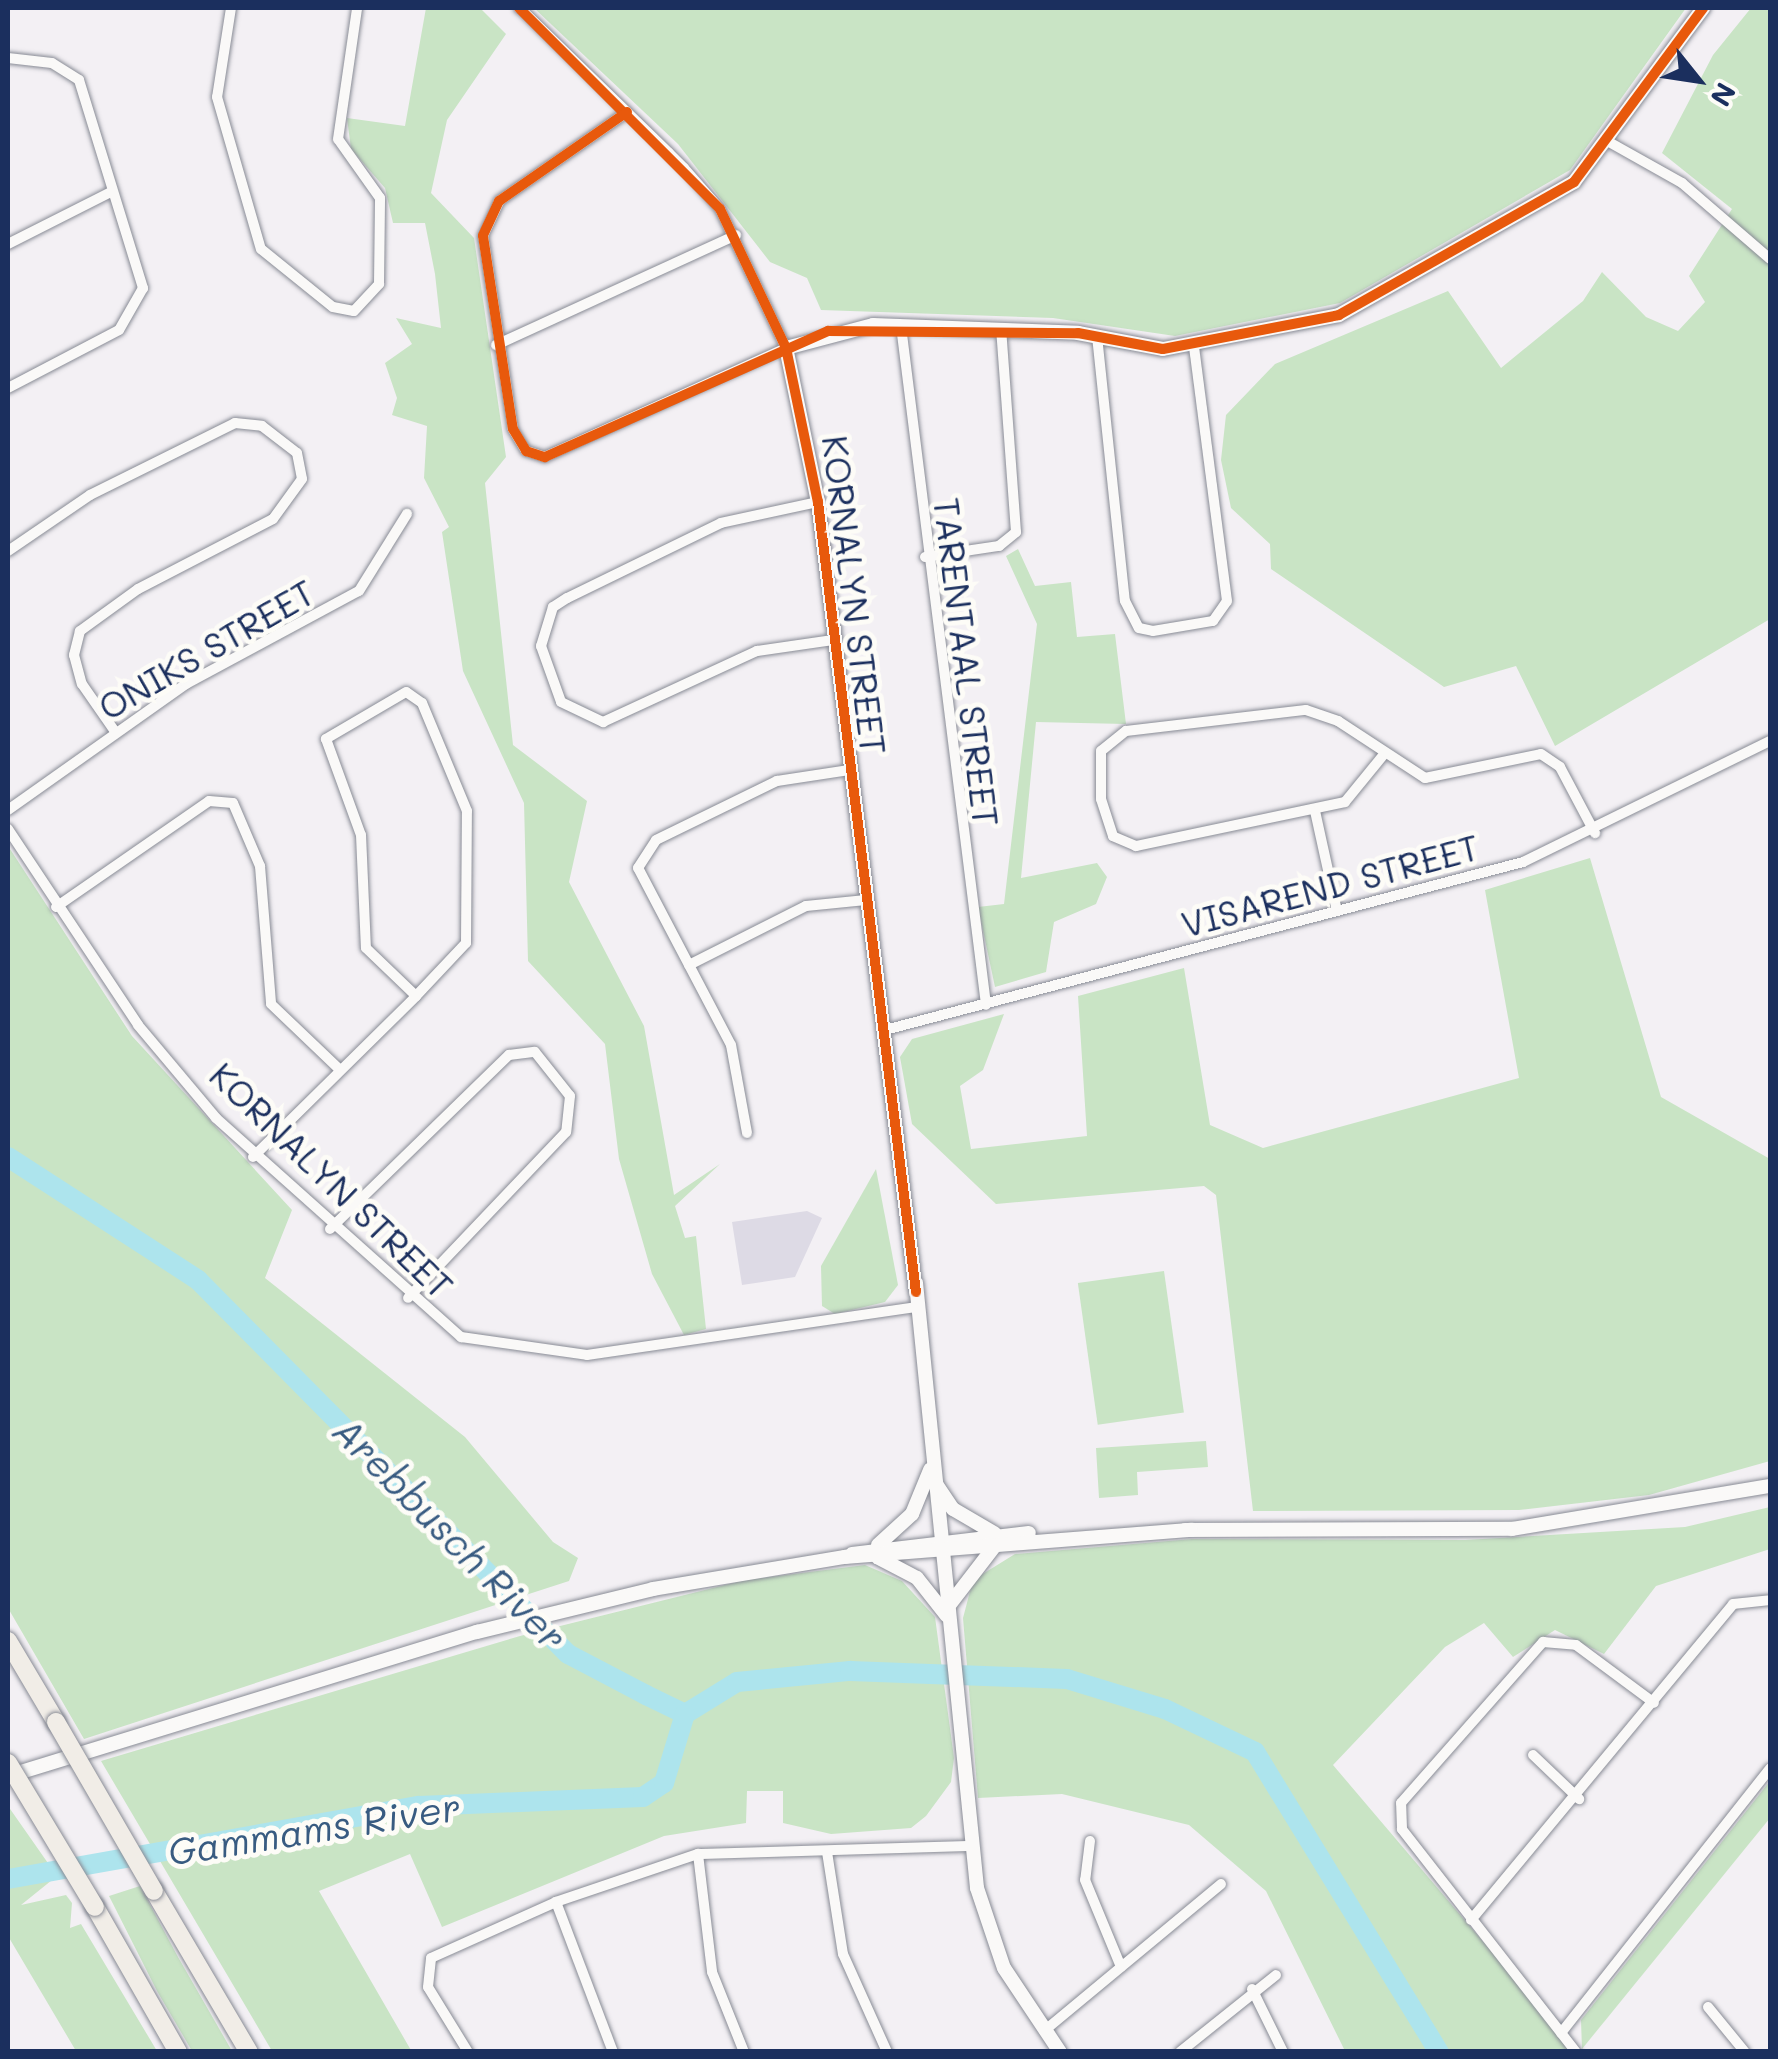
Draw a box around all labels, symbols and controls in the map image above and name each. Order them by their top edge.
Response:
north arrow [1648,30,1748,130]
text: N [1703,77,1745,113]
street label: KORNALYN STREET [815,433,895,757]
street label: TARENTAAL STREET [926,495,1008,829]
street label: ONIKS STREET [91,570,321,728]
street label: VISAREND STREET [1177,825,1483,945]
street label: KORNALYN STREET [202,1053,462,1307]
water label: Arebbusch River [324,1408,576,1660]
water label: Gammams River [164,1783,464,1875]

